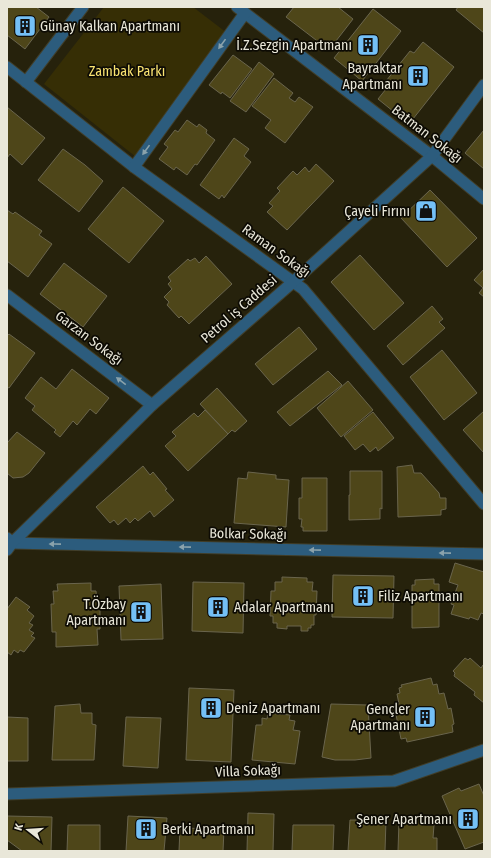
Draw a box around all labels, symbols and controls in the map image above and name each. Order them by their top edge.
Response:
building icon: Günay Kalkan Apartmanı [12,13,38,39]
place label: Günay Kalkan Apartmanı [40,18,180,35]
building icon: İ.Z.Sezgin Apartmanı [355,32,381,58]
place label: İ.Z.Sezgin Apartmanı [236,37,352,54]
one-way arrow [218,39,226,50]
place label: Bayraktar Apartmanı [342,60,402,93]
park label: Zambak Parkı [89,63,165,80]
building icon: Bayraktar Apartmanı [405,63,431,89]
street label: Batman Sokağı [388,101,466,167]
one-way arrow [142,144,150,155]
shop icon: Çayeli Fırını [413,198,439,224]
place label: Çayeli Fırını [344,203,410,220]
street label: Raman Sokağı [239,221,313,281]
street label: Petrol iş Caddesi [197,271,281,347]
street label: Garzan Sokağı [52,307,126,369]
one-way arrow [116,377,127,385]
street label: Bolkar Sokağı [209,525,287,543]
one-way arrow [48,541,61,547]
one-way arrow [178,544,191,550]
one-way arrow [308,547,321,553]
one-way arrow [438,550,451,556]
building icon: Filiz Apartmanı [350,583,376,609]
place label: Filiz Apartmanı [378,588,463,605]
building icon: Adalar Apartmanı [205,594,231,620]
place label: T.Özbay Apartmanı [66,595,127,629]
building icon: T.Özbay Apartmanı [128,599,154,625]
place label: Adalar Apartmanı [234,599,334,616]
building icon: Deniz Apartmanı [198,695,224,721]
place label: Deniz Apartmanı [226,700,320,717]
place label: Gençler Apartmanı [350,701,410,734]
building icon: Gençler Apartmanı [412,704,438,730]
street label: Villa Sokağı [215,761,281,781]
building icon: Şener Apartmanı [455,806,481,832]
north arrow [8,810,48,850]
place label: Şener Apartmanı [356,811,452,828]
building icon: Berki Apartmanı [133,816,159,842]
place label: Berki Apartmanı [162,821,254,838]
text: K [12,822,26,832]

